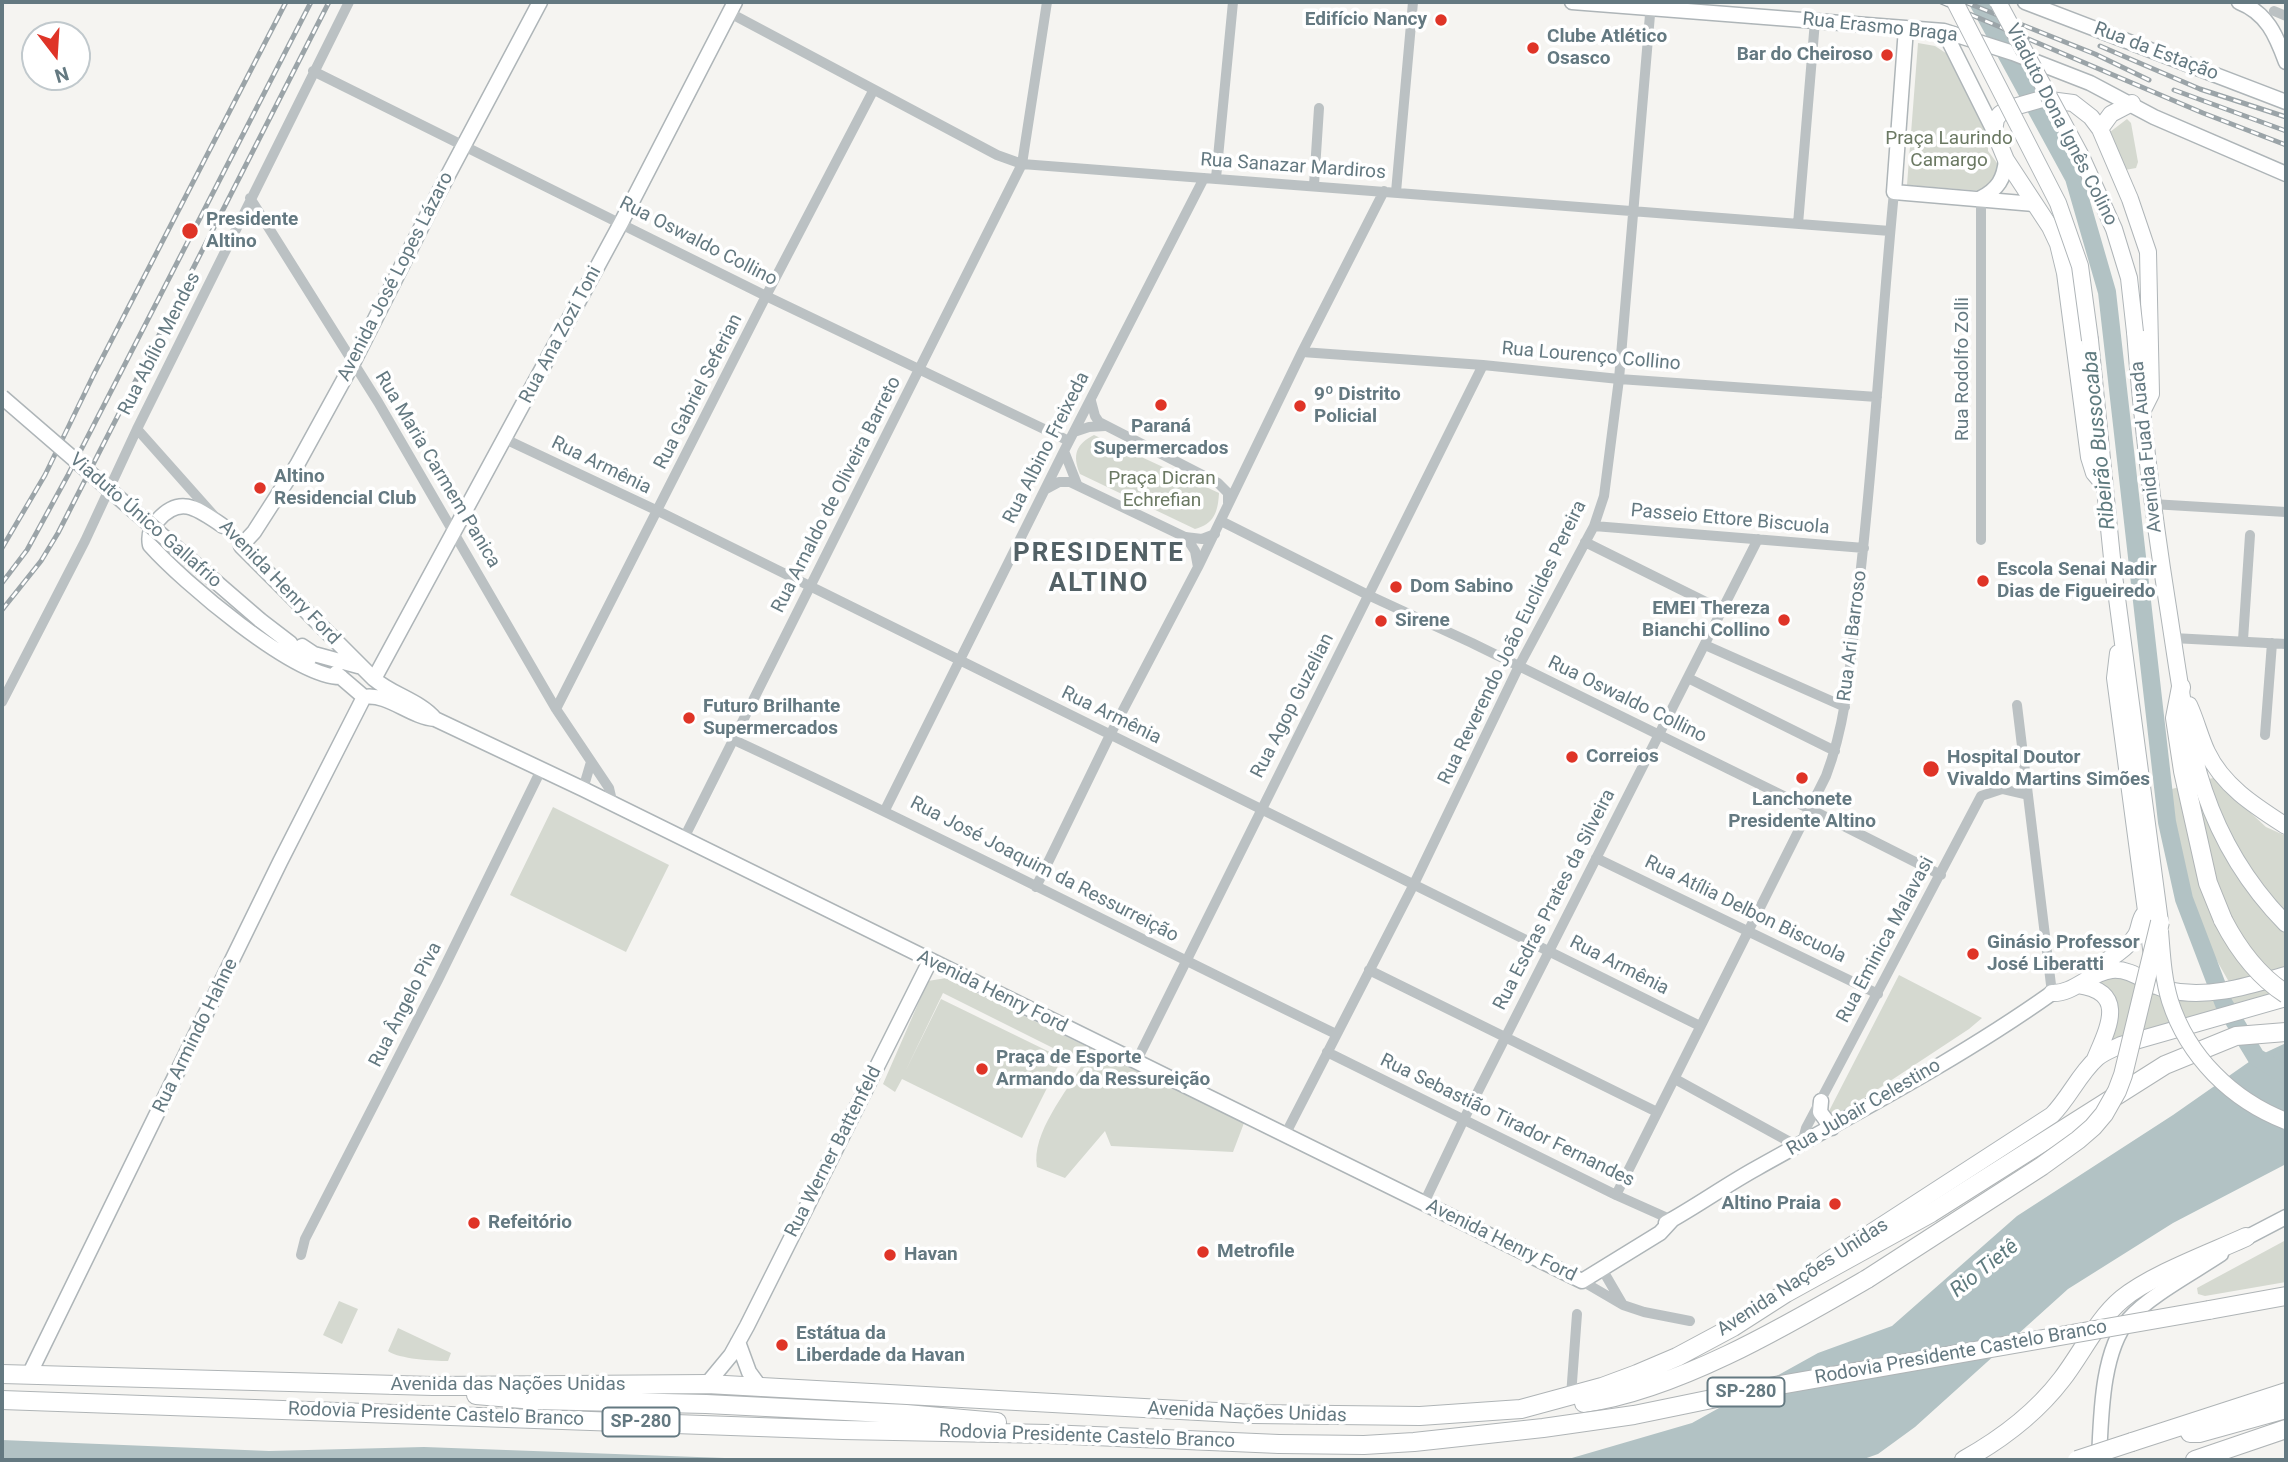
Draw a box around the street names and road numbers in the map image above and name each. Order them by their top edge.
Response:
street label: Rua Erasmo Braga [1801,9,1959,47]
street label: Rua da Estação [2091,18,2221,86]
street label: Viaduto Dona Ignês Colino [2000,20,2122,230]
street label: Rua Sanazar Mardiros [1199,149,1387,185]
street label: Avenida José Lopes Lázaro [333,169,459,385]
street label: Rua Oswaldo Collino [615,192,781,292]
street label: Rua Ana Zozi Toni [515,262,607,408]
street label: Rua Abílio Mendes [114,269,206,419]
street label: Rua Rodolfo Zolli [1952,297,1974,441]
street label: Rua Gabriel Seferian [650,310,748,474]
street label: Rua Lourenço Collino [1501,338,1681,376]
street label: Avenida Fuad Auada [2127,360,2167,534]
street label: Rua Maria Carmem Panica [369,368,505,572]
street label: Rua Albino Freixeda [999,368,1095,528]
street label: Rua Arnaldo de Oliveira Barreto [767,373,907,617]
street label: Rua Armênia [547,432,655,500]
street label: Viaduto Único Gallafrio [64,449,226,593]
street label: Rua Reverendo João Euclides Pereira [1434,497,1592,789]
street label: Passeio Ettore Biscuola [1630,500,1830,540]
street label: Avenida Henry Ford [214,516,344,650]
street label: Rua Ari Barroso [1834,569,1872,703]
street label: Rua Agop Guzelian [1247,630,1339,782]
street label: Rua Oswaldo Collino [1544,652,1710,748]
street label: Rua Armênia [1057,682,1165,750]
street label: Rua Esdras Prates da Silveira [1489,786,1621,1014]
street label: Rua José Joaquim da Ressurreição [906,792,1182,948]
street label: Rua Atília Delbon Biscuola [1641,851,1849,969]
street label: Rua Eminica Malavasi [1833,853,1939,1027]
street label: Rua Armênia [1566,931,1672,1001]
street label: Rua Ângelo Piva [365,939,447,1071]
street label: Avenida Henry Ford [913,946,1071,1038]
street label: Rua Armindo Hahne [149,955,243,1117]
street label: Rua Sebastião Tirador Fernandes [1376,1049,1638,1193]
street label: Rua Jubair Celestino [1783,1055,1945,1161]
street label: Rua Werner Battenfeld [781,1063,887,1241]
street label: Avenida Henry Ford [1422,1195,1580,1287]
street label: Avenida Nações Unidas [1713,1214,1893,1342]
street label: Rodovia Presidente Castelo Branco [1813,1316,2109,1390]
street label: Avenida das Nações Unidas [390,1374,626,1396]
road number: SP-280 [1708,1378,1784,1406]
street label: Rodovia Presidente Castelo Branco [288,1398,584,1432]
street label: Avenida Nações Unidas [1147,1398,1347,1428]
road number: SP-280 [602,1408,680,1436]
street label: Rodovia Presidente Castelo Branco [939,1420,1235,1454]

